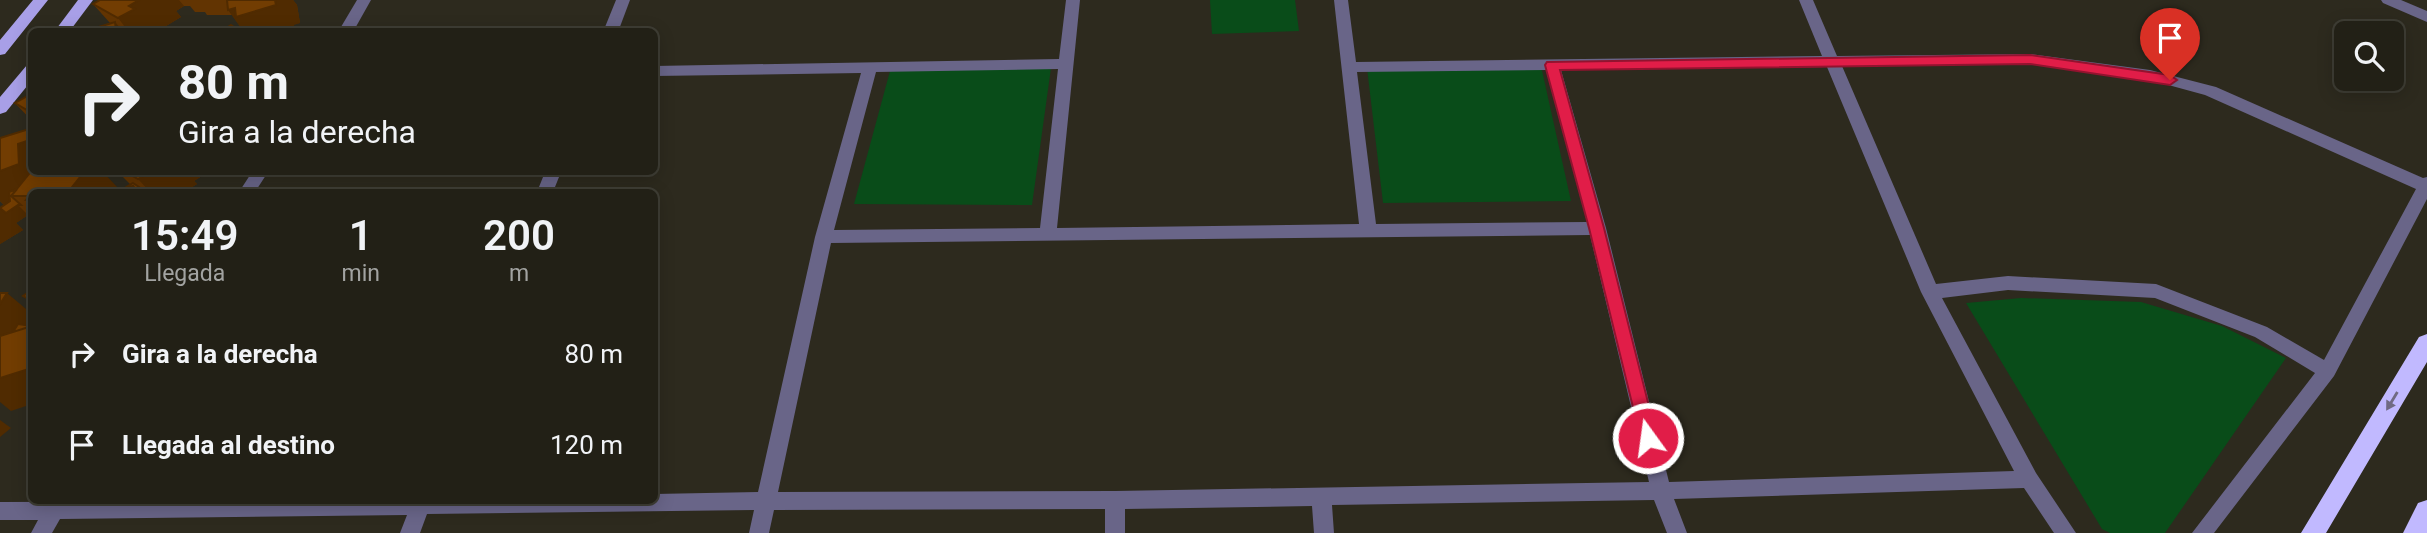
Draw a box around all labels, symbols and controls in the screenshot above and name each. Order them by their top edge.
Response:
pin [2140,8,2200,80]
icon: arrive [2151,19,2189,57]
map controls [2334,21,2404,91]
button: search [2334,21,2404,91]
text: 80 m [178,54,289,111]
icon: right [63,56,154,147]
text: Gira a la derecha [178,113,416,151]
text: 15:49 [131,211,238,260]
text: 1 [349,211,373,260]
text: 200 [483,211,555,260]
text: Llegada [144,260,225,287]
text: min [341,260,380,287]
text: m [509,260,529,287]
icon: right [63,335,101,373]
text: Gira a la derecha [122,339,318,369]
text: 80 m [565,339,623,369]
one-way arrow [2386,392,2398,411]
position arrow [1611,401,1685,475]
icon: arrive [63,426,101,464]
text: Llegada al destino [122,430,335,460]
text: 120 m [550,430,623,460]

